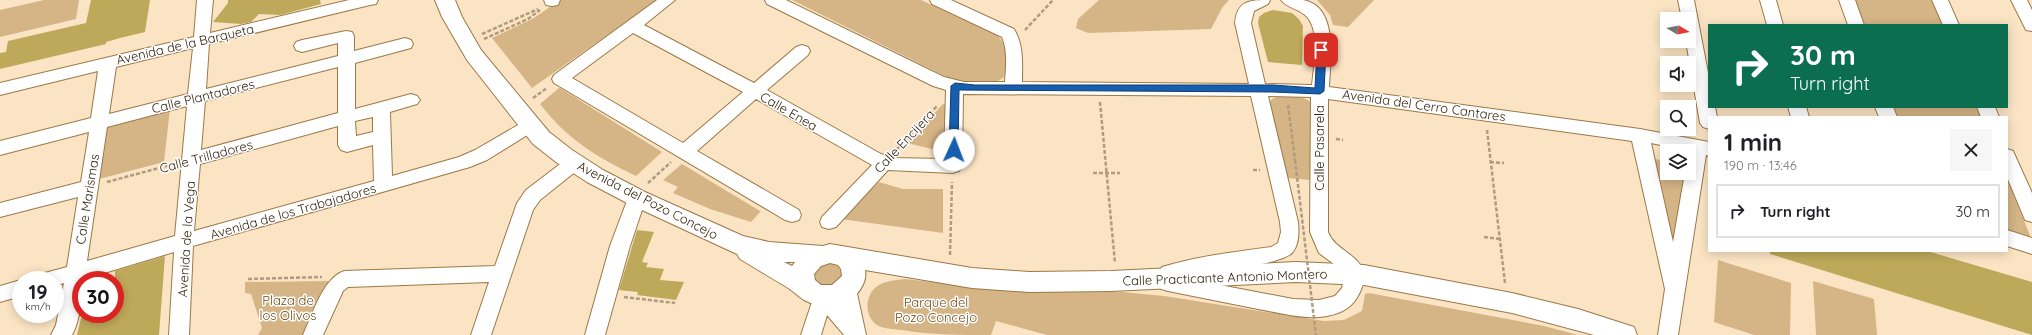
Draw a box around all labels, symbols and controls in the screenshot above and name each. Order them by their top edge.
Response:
north arrow [1660,12,1696,48]
map controls [1660,12,1696,180]
street label: Avenida de la Barqueta [115,20,255,68]
pin [1304,33,1338,67]
text: 30 m [1790,37,1856,72]
icon: arrive [1310,39,1332,61]
icon: right [1724,40,1776,92]
button: sound [1660,56,1696,92]
text: Turn right [1790,72,1870,95]
street label: Calle Plantadores [150,75,256,117]
street label: Avenida del Cerro Cantares [1341,86,1507,124]
street label: Calle Enea [758,88,820,134]
button: search [1660,100,1696,136]
street label: Calle Pasarela [1311,105,1327,191]
street label: Calle Encijera [870,106,938,176]
text: 1 min [1724,127,1782,157]
position arrow [933,129,975,171]
button: close [1950,129,1992,171]
street label: Calle Trilladores [158,136,254,176]
button: layers [1660,144,1696,180]
street label: Calle Marismas [72,153,102,245]
text: 190 m · 13:46 [1724,157,1797,173]
street label: Avenida del Pozo Concejo [575,158,721,243]
street label: Avenida de la Vega [174,180,198,298]
street label: Avenida de los Trabajadores [208,180,378,242]
icon: right [1726,200,1748,222]
text: Turn right [1760,202,1831,221]
text: 30 m [1955,202,1990,221]
street label: Calle Practicante Antonio Montero [1122,265,1328,289]
speed limit sign: 30 [72,271,124,323]
text: 19 [28,279,48,304]
park label: Plaza de los Olivos [260,292,316,323]
park label: Parque del Pozo Concejo [895,294,977,325]
text: km/h [25,300,51,313]

